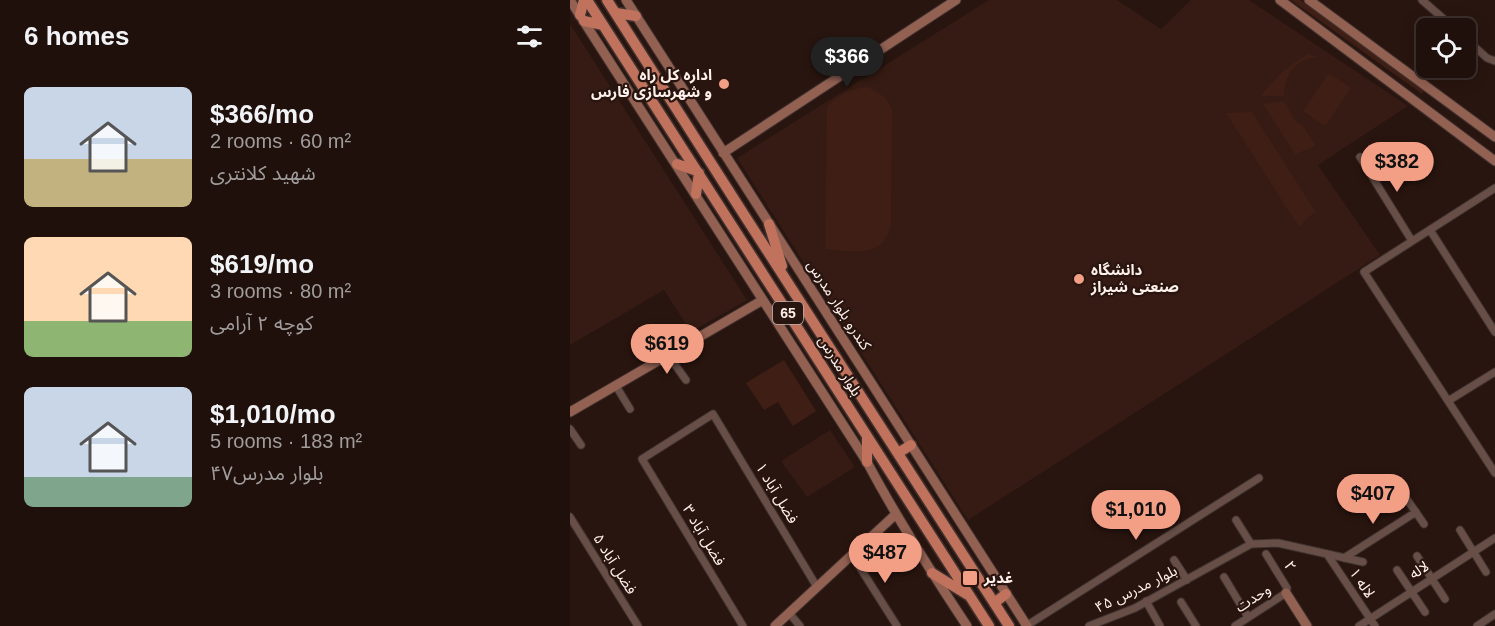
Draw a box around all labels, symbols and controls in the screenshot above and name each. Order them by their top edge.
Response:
map controls [1416,18,1476,78]
button: locate [1416,18,1476,78]
icon: filters [513,20,546,53]
text: 6 homes [24,21,130,51]
pin: $366 [811,37,883,88]
text: $366 [825,45,869,67]
place label: اداره کل راه و شهرسازی فارس [591,66,712,101]
marker: اداره کل راه و شهرسازی فارس [717,77,731,91]
text: $366/mo [210,99,314,129]
icon: home [72,111,144,183]
text: 2 rooms · 60 m² [210,130,351,152]
pin: $382 [1361,142,1433,193]
text: $382 [1375,150,1419,172]
text: شهید کلانتری [210,162,316,184]
text: $619/mo [210,249,314,279]
street label: کندرو بلوار مدرس [803,257,875,354]
icon: home [72,261,144,333]
place label: دانشگاه صنعتی شیراز [1090,261,1179,296]
marker: دانشگاه صنعتی شیراز [1072,272,1086,286]
text: 3 rooms · 80 m² [210,280,351,302]
road number: 65 [773,302,803,324]
text: کوچه ۲ آرامی [210,312,313,334]
pin: $619 [631,324,703,375]
text: $619 [645,332,689,354]
street label: بلوار مدرس [814,332,866,400]
text: $1,010/mo [210,399,336,429]
icon: home [72,411,144,483]
text: 5 rooms · 183 m² [210,430,362,452]
street label: فضل آباد ۱ [752,459,802,527]
text: بلوار مدرس۴۷ [210,462,323,484]
pin: $407 [1337,474,1409,525]
text: $407 [1351,482,1395,504]
pin: $1,010 [1087,490,1185,541]
text: $1,010 [1105,498,1167,520]
street label: فضل آباد ۳ [679,501,729,569]
street label: فضل آباد ۵ [589,530,641,598]
pin: $487 [849,533,921,584]
text: $487 [863,541,907,563]
street label: لاله [1406,557,1432,582]
street label: ۲ [1281,558,1300,574]
street label: ۴۵ بلوار مدرس [1092,561,1180,617]
street label: لاله ۱ [1346,564,1379,601]
marker: غدیر [961,569,979,587]
place label: غدیر [983,569,1013,587]
street label: وحدت [1232,580,1274,616]

